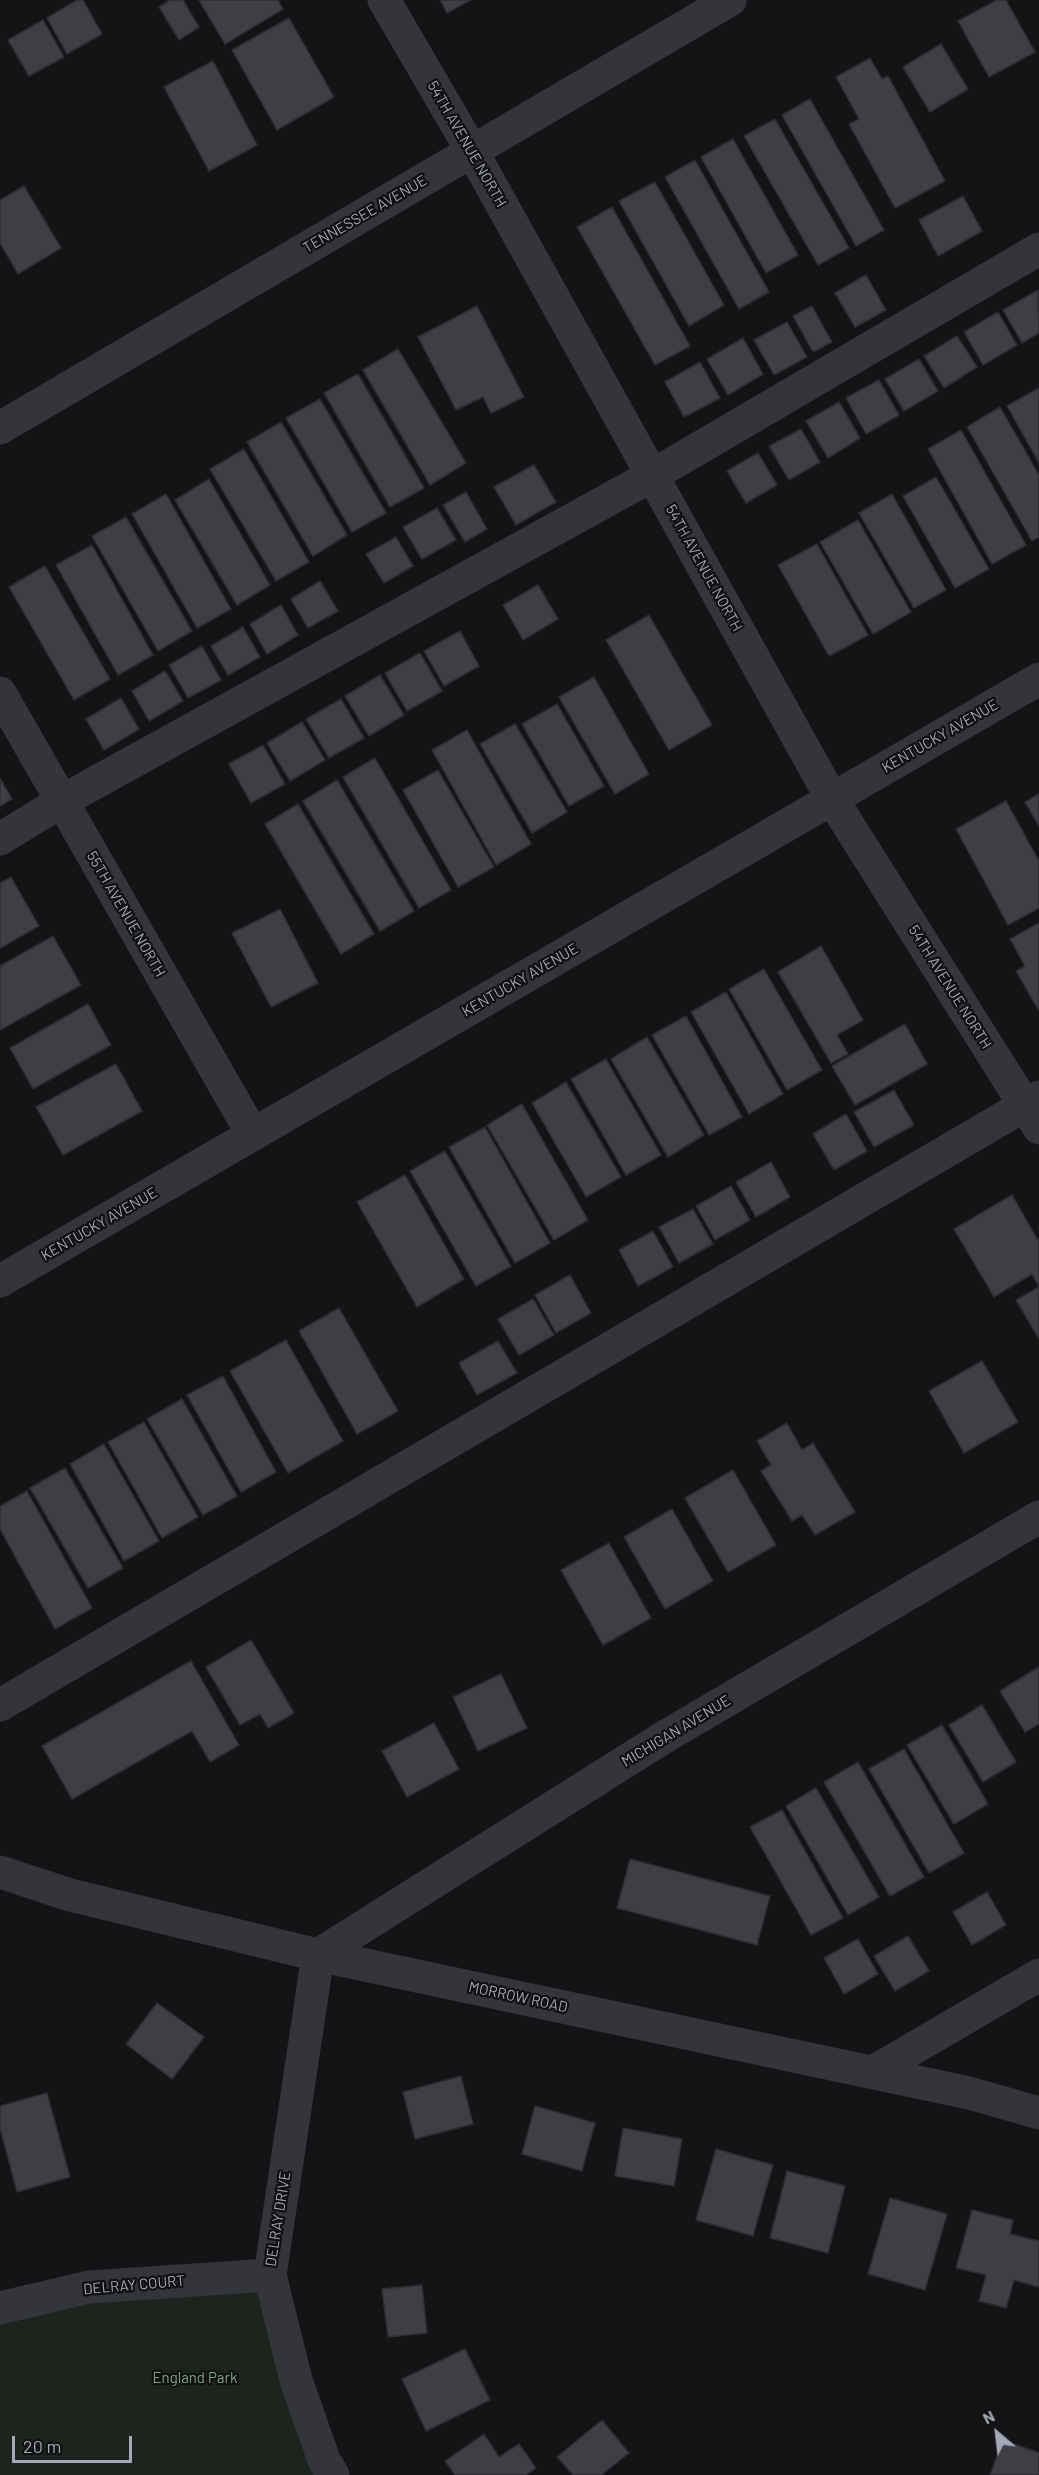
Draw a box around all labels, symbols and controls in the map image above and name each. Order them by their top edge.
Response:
street label: 54TH AVENUE NORTH [424,78,510,210]
street label: TENNESSEE AVENUE [300,171,430,257]
street label: 54TH AVENUE NORTH [662,501,746,635]
street label: KENTUCKY AVENUE [879,695,1001,777]
street label: 55TH AVENUE NORTH [83,848,169,980]
street label: 54TH AVENUE NORTH [905,922,995,1052]
street label: KENTUCKY AVENUE [459,939,581,1021]
street label: KENTUCKY AVENUE [38,1183,160,1265]
street label: MICHIGAN AVENUE [618,1691,734,1771]
street label: MORROW ROAD [467,1978,569,2016]
street label: DELRAY DRIVE [262,2170,294,2268]
street label: DELRAY COURT [82,2272,186,2298]
park label: England Park [153,2369,237,2387]
north arrow [967,2403,1027,2463]
text: N [979,2406,997,2428]
scale bar [15,2424,135,2462]
text: 20 m [23,2435,61,2457]

